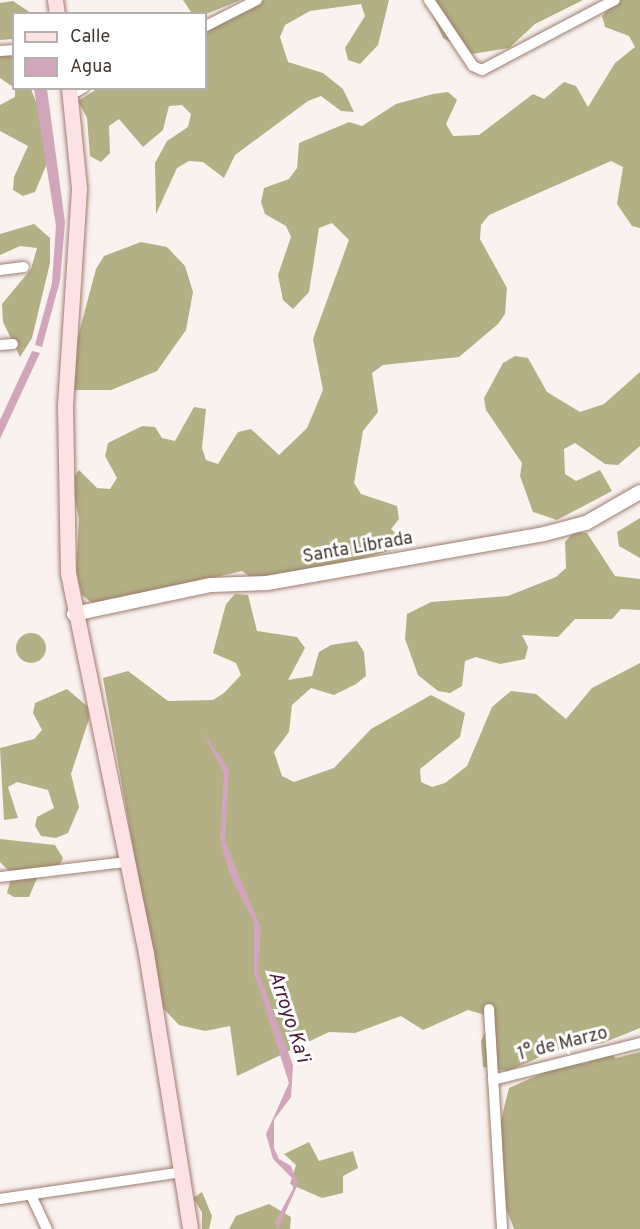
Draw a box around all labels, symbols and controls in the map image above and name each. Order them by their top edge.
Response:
legend [12,12,207,90]
text: Calle [70,26,110,49]
text: Agua [70,56,112,79]
street label: Santa Librada [301,529,415,569]
water label: Arroyo Ka'i [262,968,314,1066]
street label: 1° de Marzo [516,1023,610,1067]

